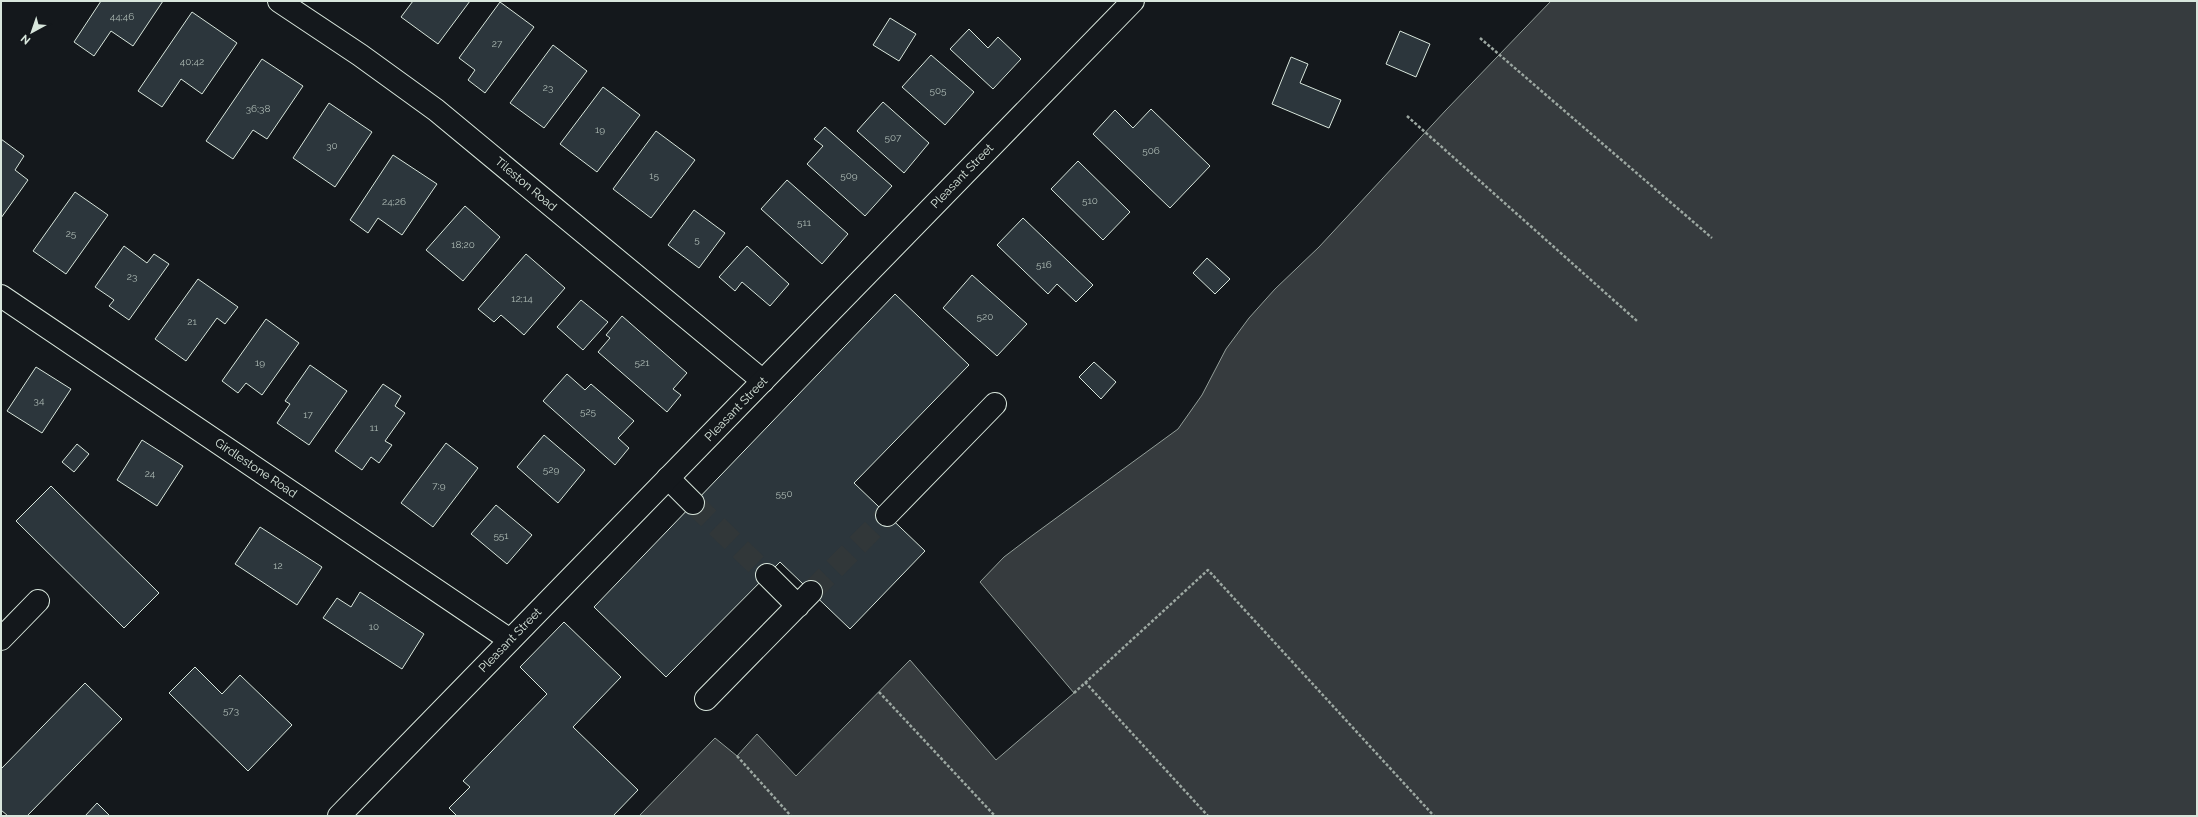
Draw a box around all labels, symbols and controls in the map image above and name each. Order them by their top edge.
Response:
house number: 44;46 [110,11,134,22]
north arrow [12,12,52,52]
text: N [18,32,33,47]
house number: 27 [492,38,503,49]
house number: 40;42 [180,56,204,67]
house number: 23 [543,82,553,93]
house number: 505 [929,85,947,96]
house number: 36;38 [246,103,270,114]
house number: 19 [595,124,605,135]
house number: 507 [885,132,902,143]
house number: 30 [326,140,338,151]
street label: Pleasant Street [928,141,996,211]
house number: 506 [1142,145,1160,156]
street label: Tileston Road [492,154,560,214]
house number: 15 [649,170,659,181]
house number: 509 [840,170,858,181]
house number: 510 [1082,195,1098,206]
house number: 24;26 [382,196,406,207]
house number: 511 [797,217,812,228]
house number: 25 [66,228,77,239]
house number: 5 [694,234,700,245]
house number: 18;20 [451,239,475,250]
house number: 516 [1036,259,1052,270]
house number: 23 [127,271,137,282]
house number: 12;14 [511,293,533,304]
house number: 520 [977,311,993,322]
house number: 21 [187,316,197,327]
house number: 19 [255,357,265,368]
house number: 521 [635,357,650,368]
street label: Pleasant Street [702,374,770,444]
house number: 34 [34,395,45,406]
house number: 525 [580,406,597,417]
house number: 17 [303,409,313,420]
house number: 11 [370,422,379,433]
street label: Girdlestone Road [212,435,300,501]
house number: 529 [543,464,559,475]
house number: 24 [145,468,156,479]
house number: 7;9 [432,480,446,491]
house number: 550 [775,488,793,499]
house number: 551 [493,530,509,541]
house number: 12 [273,560,283,571]
street label: Pleasant Street [476,605,544,675]
house number: 10 [369,621,379,632]
house number: 573 [223,705,239,716]

